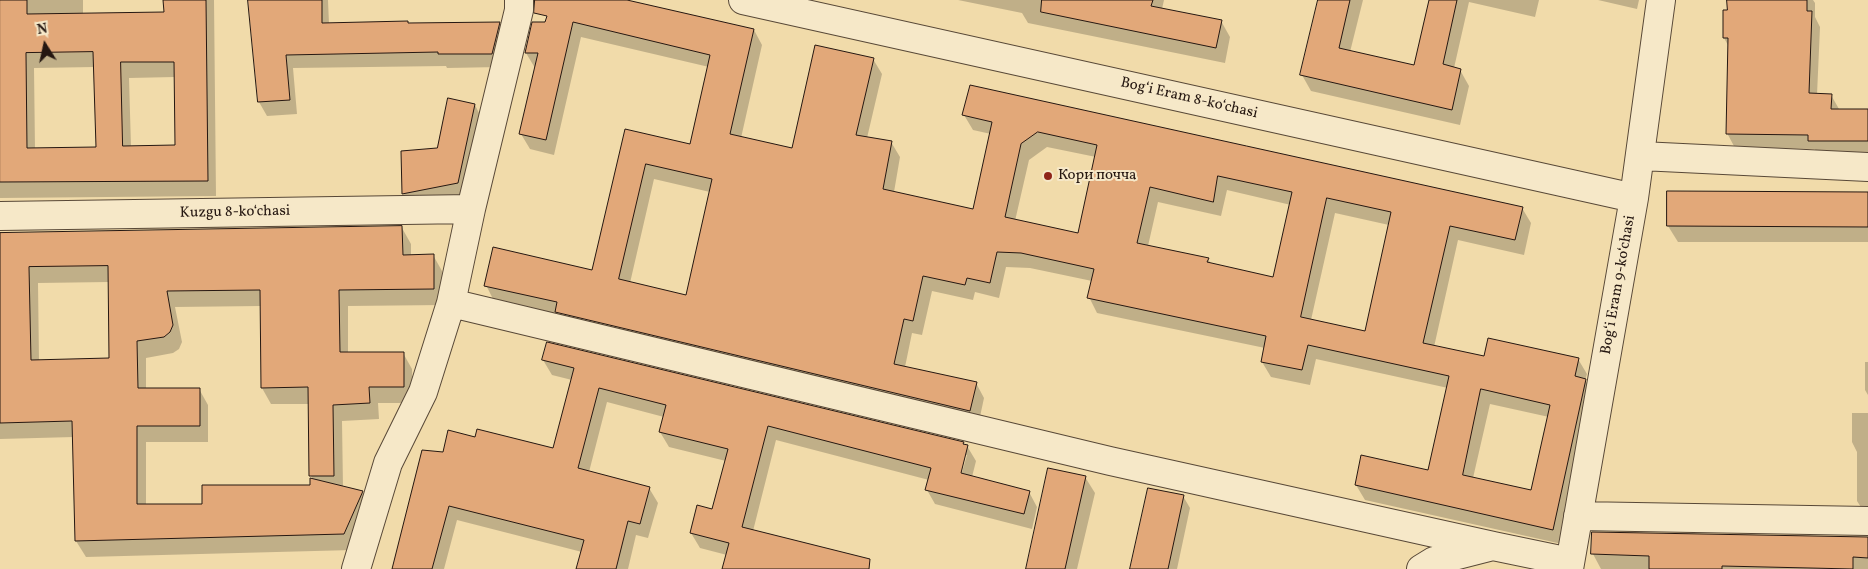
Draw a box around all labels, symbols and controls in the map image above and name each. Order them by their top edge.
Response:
text: N [36,19,49,40]
north arrow [20,20,70,70]
street label: Bogʻi Eram 8-koʻchasi [1119,74,1259,124]
place label: Кори почча [1058,167,1137,185]
marker: Кори почча [1042,170,1054,182]
street label: Kuzgu 8-koʻchasi [180,203,290,223]
street label: Bogʻi Eram 9-koʻchasi [1598,214,1640,356]

